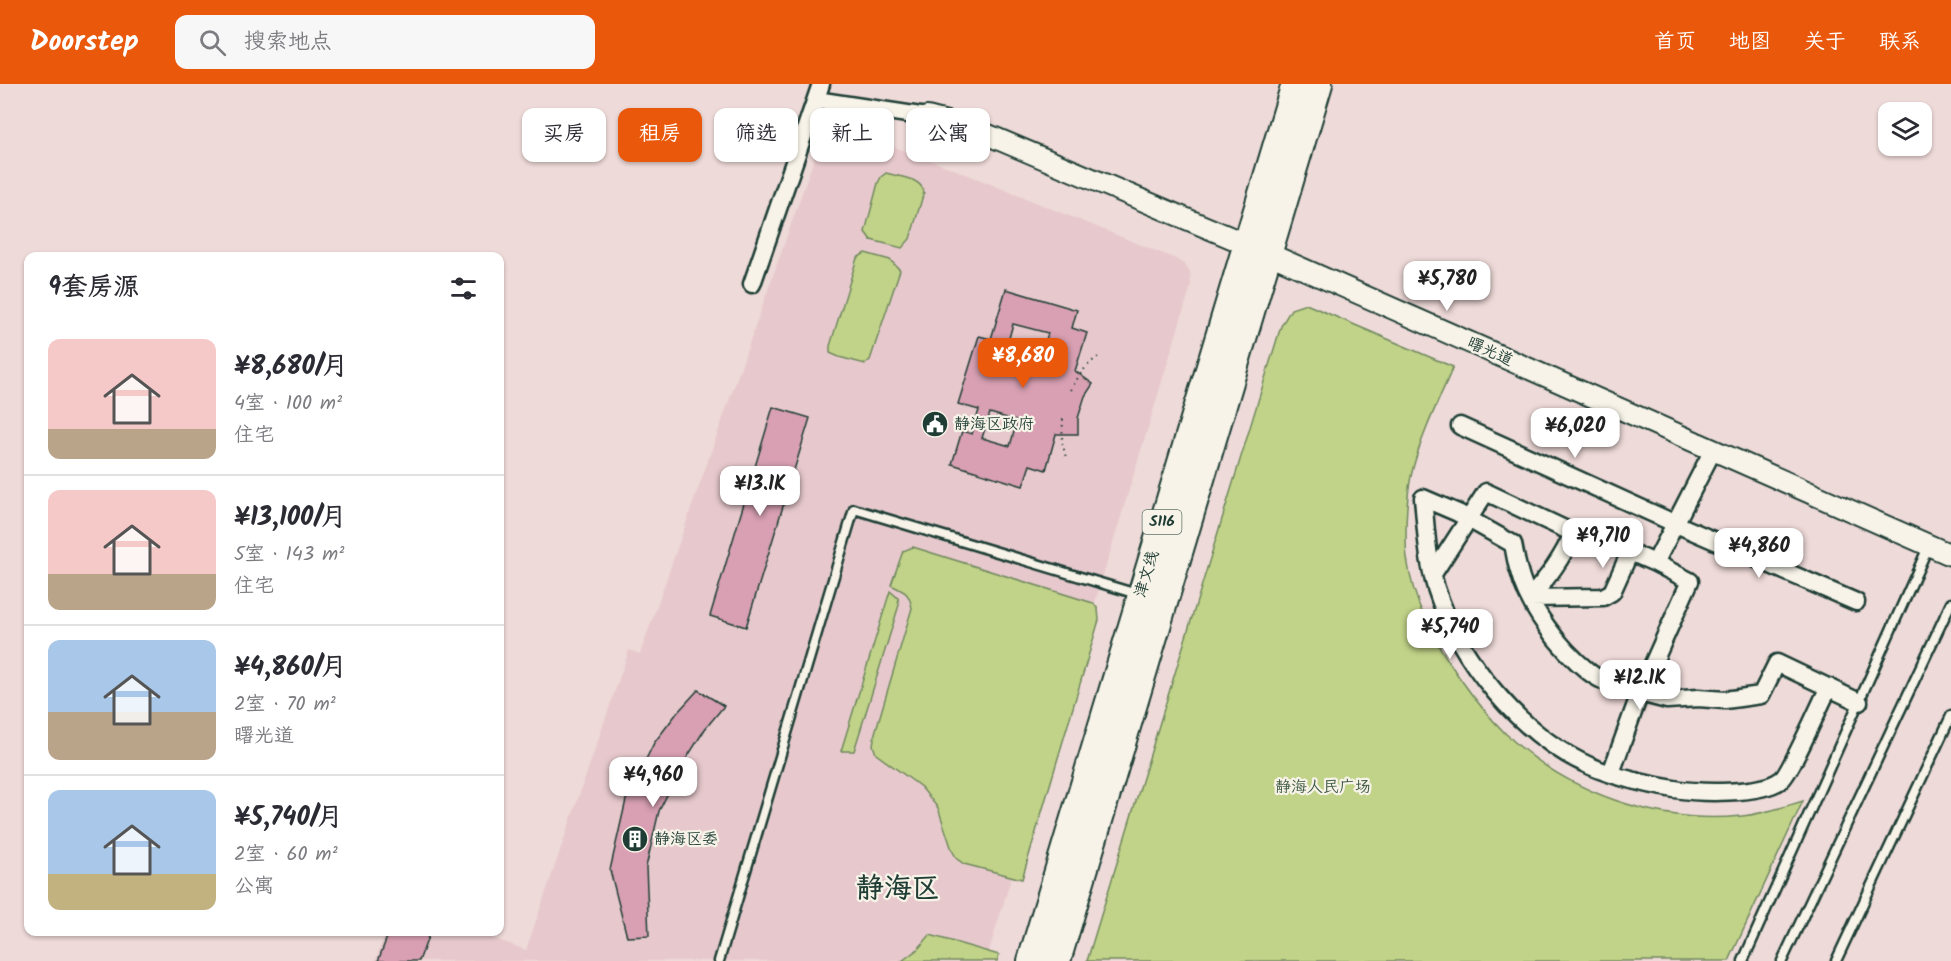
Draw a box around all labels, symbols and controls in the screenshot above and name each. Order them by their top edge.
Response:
search box [175,15,595,69]
text: Doorstep [30,20,139,65]
text: 搜索地点 [244,25,332,60]
icon: search [196,26,229,59]
text: 首页 [1654,26,1696,59]
text: 地图 [1729,26,1771,59]
text: 关于 [1804,26,1846,59]
text: 联系 [1879,26,1921,59]
map controls [1878,102,1932,156]
button: layers [1878,102,1932,156]
chip: 买房 [522,108,606,162]
chip: 租房 [618,108,702,162]
chip: 筛选 [714,108,798,162]
chip: 新上 [810,108,894,162]
chip: 公寓 [906,108,990,162]
pin: ¥5,780 [1398,261,1496,312]
text: ¥5,780 [1417,264,1477,296]
text: 9套房源 [48,267,139,309]
icon: filters [447,272,480,305]
street label: 曙光道 [1463,331,1517,373]
pin: ¥8,680 [974,338,1072,389]
text: ¥8,680 [992,341,1054,373]
text: ¥8,680/月 [234,346,348,388]
icon: home [96,363,168,435]
text: 4室 · 100 m² [234,388,342,420]
pin: ¥6,020 [1526,408,1624,459]
public building icon: 静海区政府 [920,409,950,439]
text: ¥6,020 [1545,411,1605,443]
place label: 静海区政府 [954,412,1034,437]
text: 住宅 [234,420,274,452]
pin: ¥13.1K [711,466,809,517]
text: ¥13.1K [734,469,786,501]
text: ¥13,100/月 [234,497,347,539]
road number: S116 [1142,510,1182,534]
icon: home [96,514,168,586]
pin: ¥9,710 [1554,518,1652,569]
text: ¥9,710 [1576,521,1630,553]
pin: ¥4,860 [1710,528,1808,579]
text: ¥4,860 [1728,531,1790,563]
text: 5室 · 143 m² [234,539,344,571]
street label: 津文线 [1128,547,1166,601]
text: 住宅 [234,571,274,603]
pin: ¥5,740 [1401,609,1499,660]
text: ¥5,740 [1421,612,1479,644]
text: ¥4,860/月 [234,647,347,689]
pin: ¥12.1K [1591,660,1689,711]
text: ¥12.1K [1614,663,1666,695]
icon: home [96,664,168,736]
text: 2室 · 70 m² [234,689,336,721]
text: 曙光道 [234,721,294,753]
pin: ¥4,960 [604,757,702,808]
text: ¥4,960 [623,760,683,792]
park label: 静海人民广场 [1275,775,1371,800]
text: ¥5,740/月 [234,797,343,839]
icon: home [96,814,168,886]
building icon: 静海区委 [620,824,650,854]
place label: 静海区委 [654,827,718,852]
text: 2室 · 60 m² [234,839,338,871]
district label: 静海区 [856,867,940,912]
text: 公寓 [234,871,274,903]

